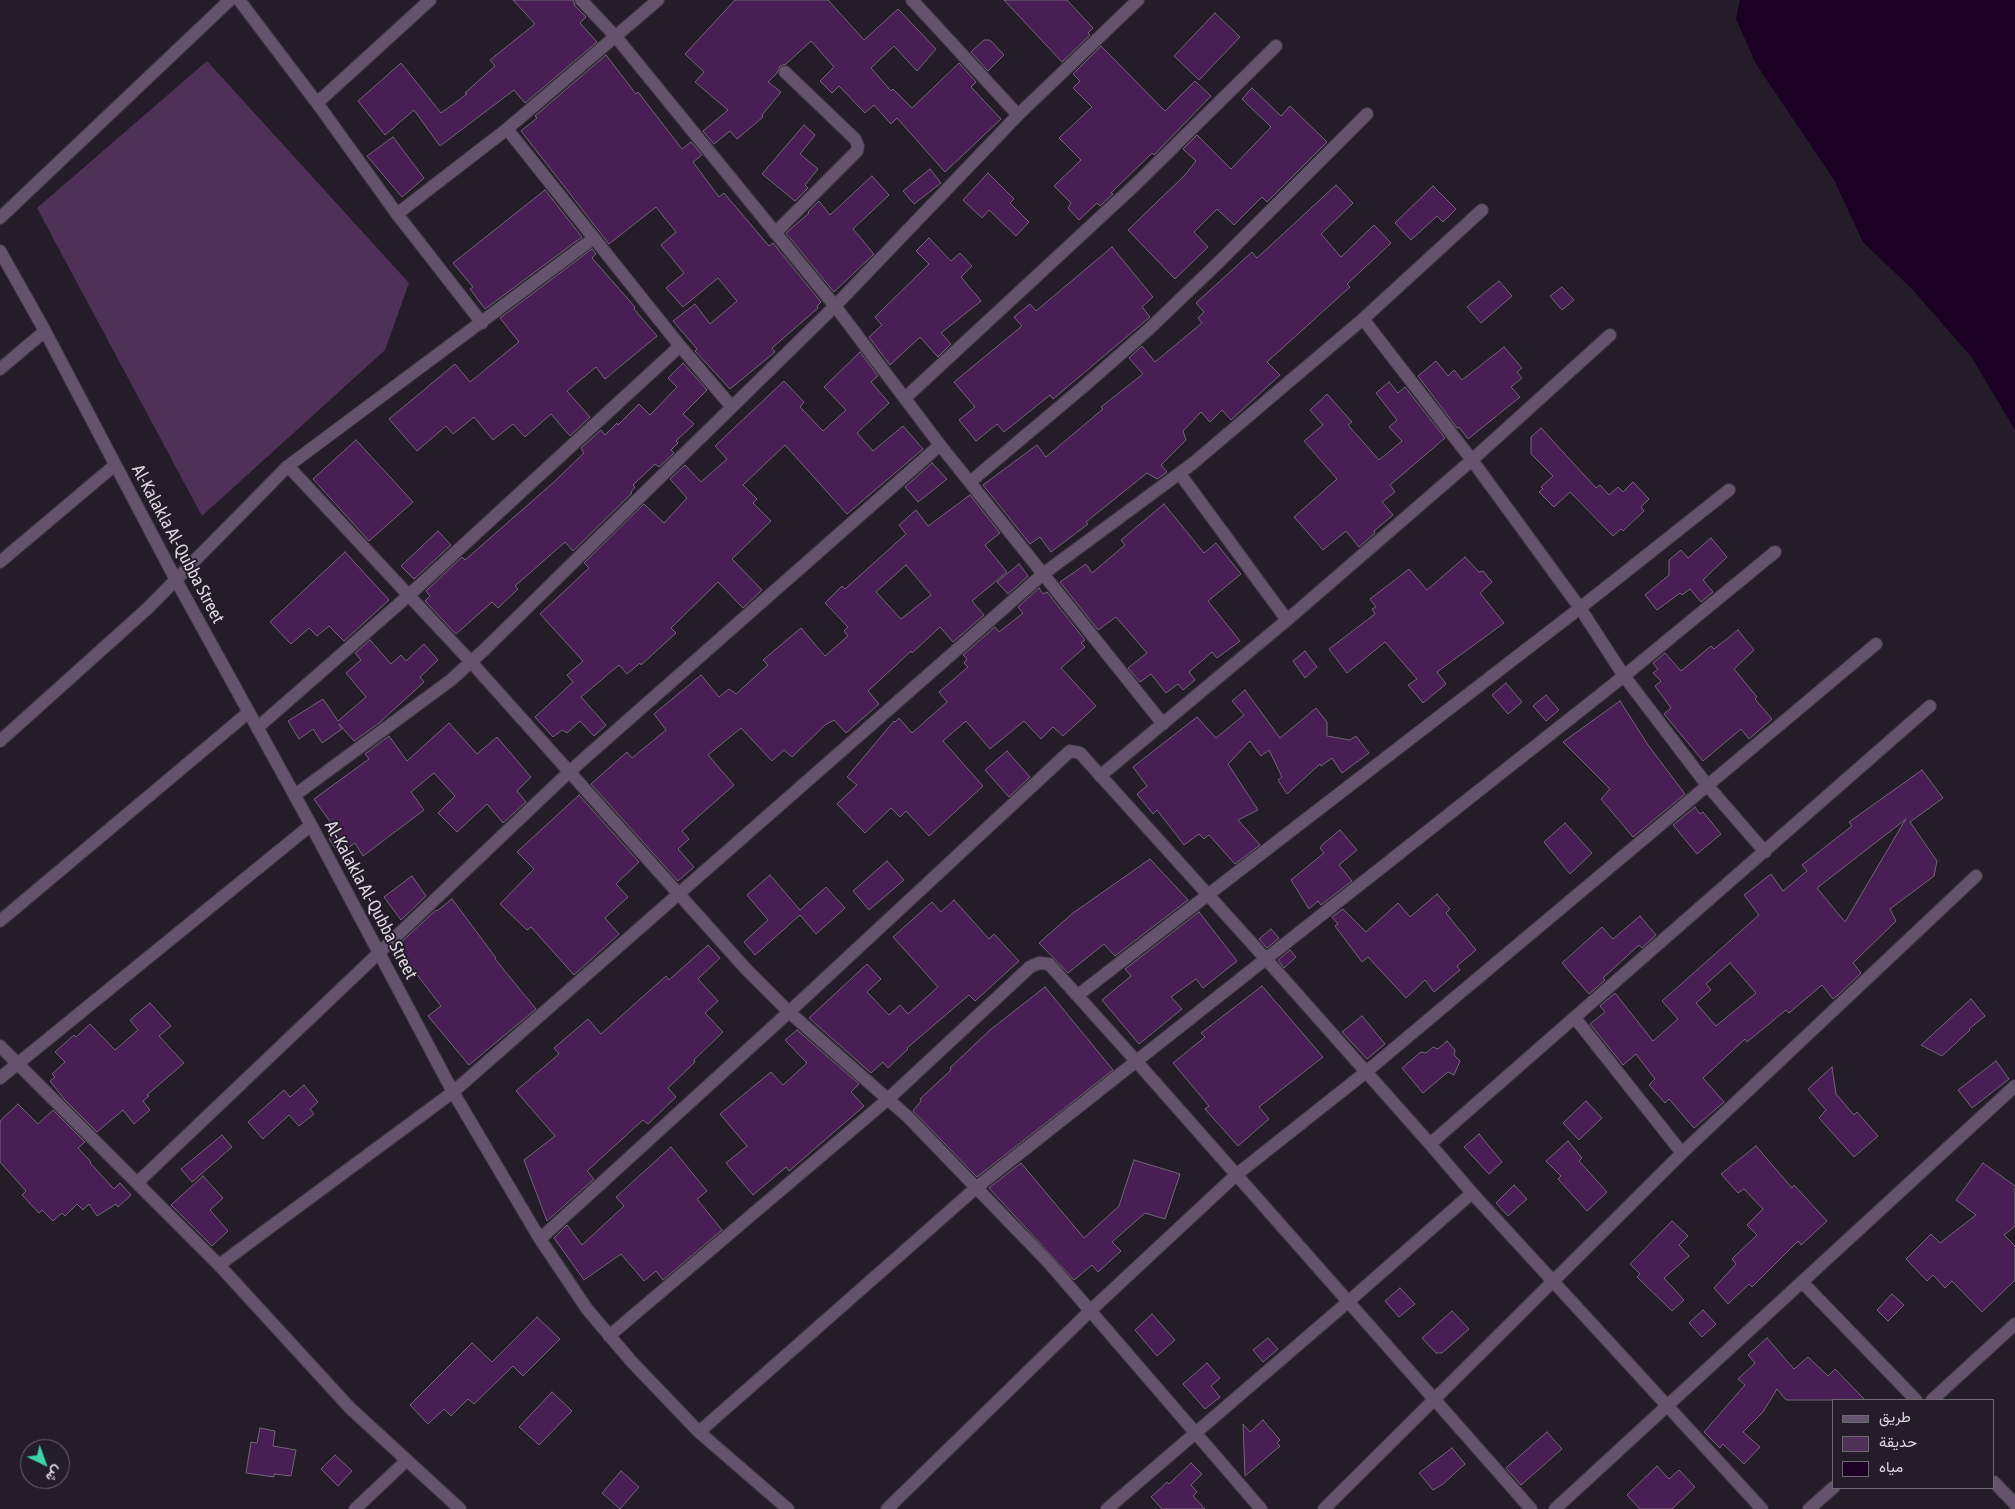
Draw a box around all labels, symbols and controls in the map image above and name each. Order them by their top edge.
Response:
street label: Al-Kalakla Al-Qubba Street [127,461,229,627]
street label: Al-Kalakla Al-Qubba Street [320,817,422,983]
legend [1832,1399,1995,1489]
text: طريق [1879,1408,1911,1425]
text: حديقة [1879,1433,1917,1450]
north arrow [20,1439,70,1489]
text: مياه [1879,1458,1903,1475]
text: ش [43,1463,66,1486]

